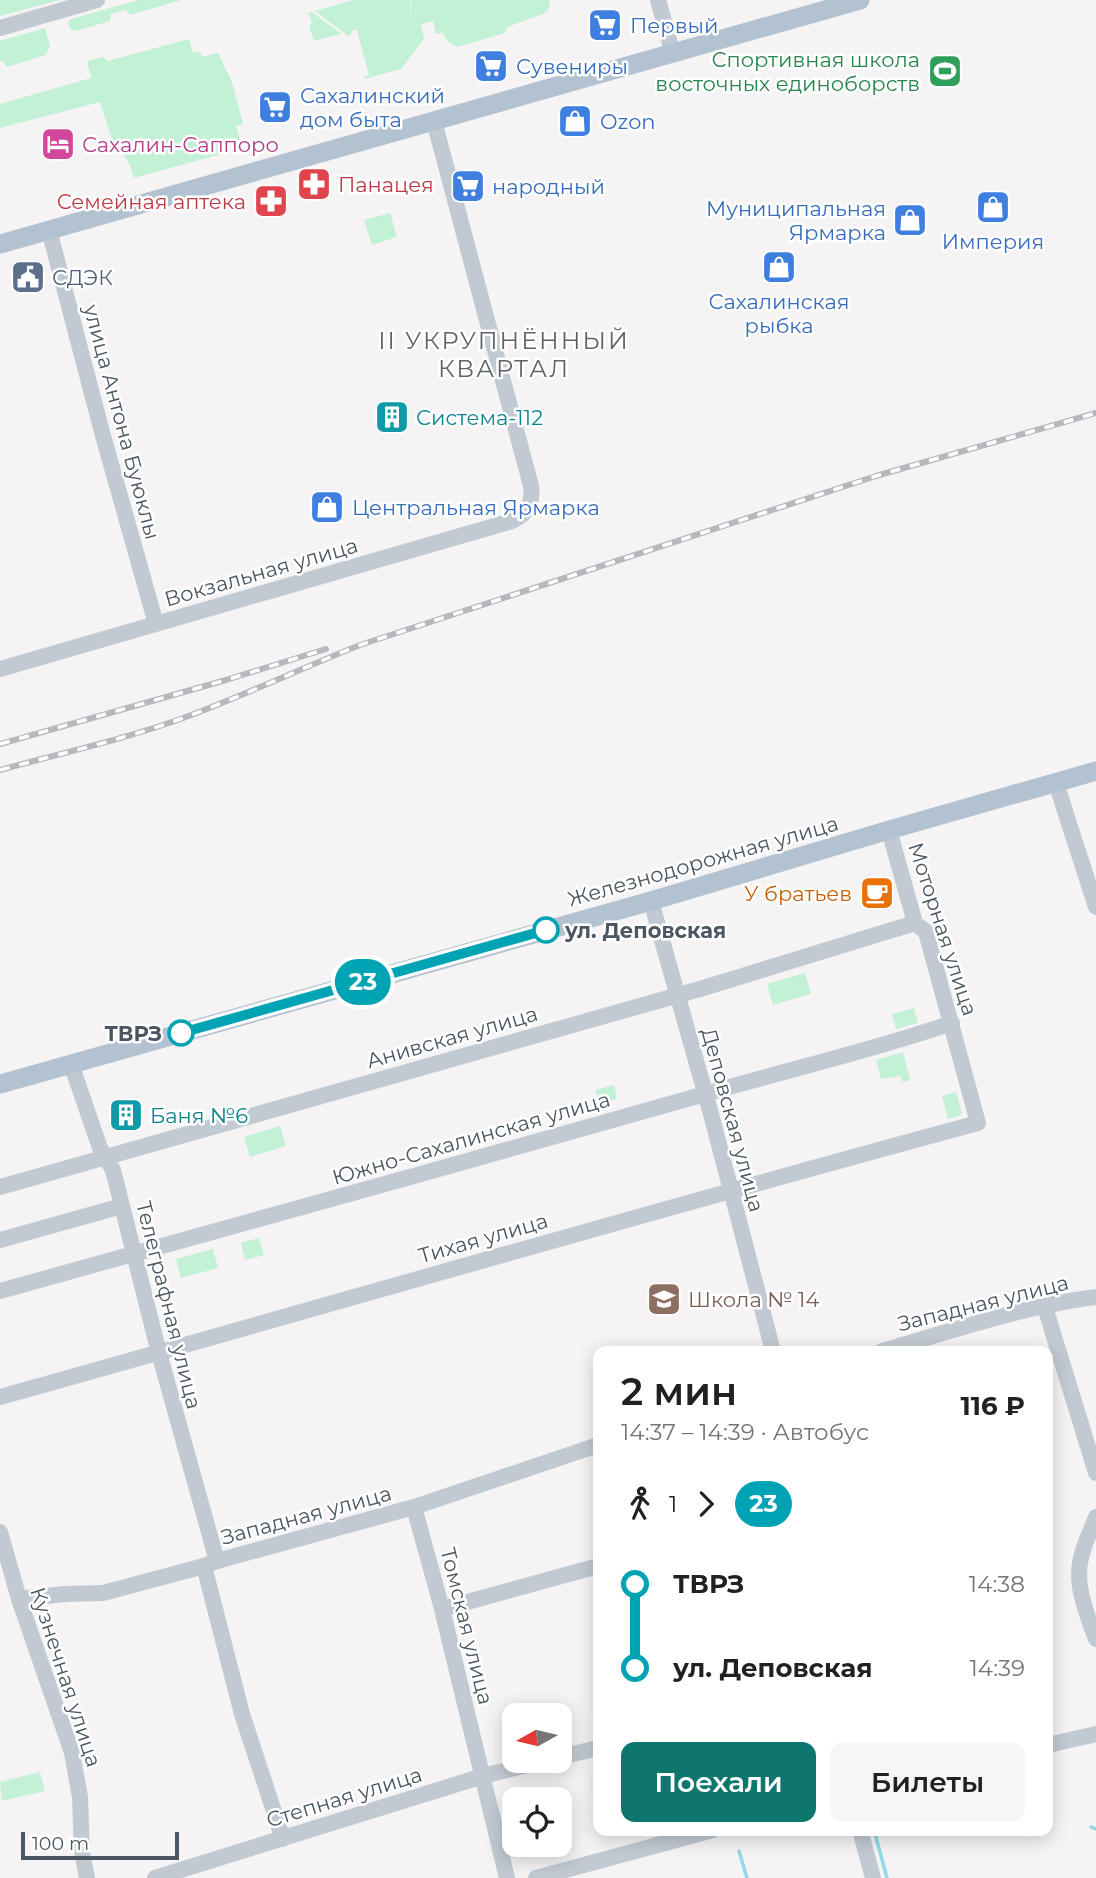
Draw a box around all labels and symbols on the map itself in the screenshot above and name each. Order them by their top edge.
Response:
supermarket icon: Первый [586,6,624,44]
place label: Первый [630,13,718,38]
supermarket icon: Сувениры [472,47,510,85]
place label: Спортивная школа восточных единоборств [655,47,920,96]
sports icon: Спортивная школа восточных единоборств [926,52,964,90]
place label: Сувениры [516,54,628,79]
place label: Сахалинский дом быта [300,83,445,132]
supermarket icon: Сахалинский дом быта [256,88,294,126]
shop icon: Ozon [556,102,594,140]
place label: Ozon [600,109,656,134]
hotel icon: Сахалин-Саппоро [39,125,77,163]
place label: Сахалин-Саппоро [82,132,279,157]
pharmacy icon: Панацея [295,165,333,203]
supermarket icon: народный [449,167,487,205]
place label: Панацея [338,172,434,197]
place label: народный [492,174,605,199]
pharmacy icon: Семейная аптека [252,182,290,220]
shop icon: Империя [974,188,1012,226]
place label: Семейная аптека [57,189,246,214]
place label: Муниципальная Ярмарка [706,196,886,245]
shop icon: Муниципальная Ярмарка [891,201,929,239]
place label: Империя [942,229,1044,254]
shop icon: Сахалинская рыбка [760,248,798,286]
public building icon: СДЭК [9,258,47,296]
place label: СДЭК [52,265,113,290]
place label: Сахалинская рыбка [709,289,849,338]
street label: улица Антона Буюклы [78,301,165,542]
district label: II УКРУПНЁННЫЙ КВАРТАЛ [378,326,630,383]
building icon: Система-112 [373,398,411,436]
place label: Система-112 [416,405,543,430]
shop icon: Центральная Ярмарка [308,488,346,526]
place label: Центральная Ярмарка [352,495,600,520]
street label: Вокзальная улица [161,532,361,612]
street label: Железнодорожная улица [565,810,841,912]
street label: Моторная улица [903,839,983,1019]
cafe icon: У братьев [858,874,896,912]
place label: У братьев [744,881,852,906]
marker: ул. Деповская [533,917,559,943]
place label: ул. Деповская [564,918,726,943]
line badge: 23 [332,959,394,1005]
street label: Анивская улица [364,1001,540,1073]
marker: ТВРЗ [168,1020,194,1046]
place label: ТВРЗ [104,1021,162,1046]
street label: Деповская улица [696,1025,770,1215]
street label: Южно-Сахалинская улица [329,1086,613,1190]
building icon: Баня №6 [107,1096,145,1134]
place label: Баня №6 [150,1103,248,1128]
street label: Телеграфная улица [131,1198,207,1412]
street label: Тихая улица [415,1208,551,1268]
street label: Западная улица [895,1270,1071,1336]
school or university icon: Школа № 14 [645,1280,683,1318]
place label: Школа № 14 [688,1287,819,1312]
street label: Западная улица [218,1480,394,1550]
street label: Томская улица [435,1545,499,1707]
street label: Кузнечная улица [25,1584,107,1770]
north arrow [502,1703,572,1773]
street label: Степная улица [263,1761,425,1833]
scale bar [21,1829,178,1861]

